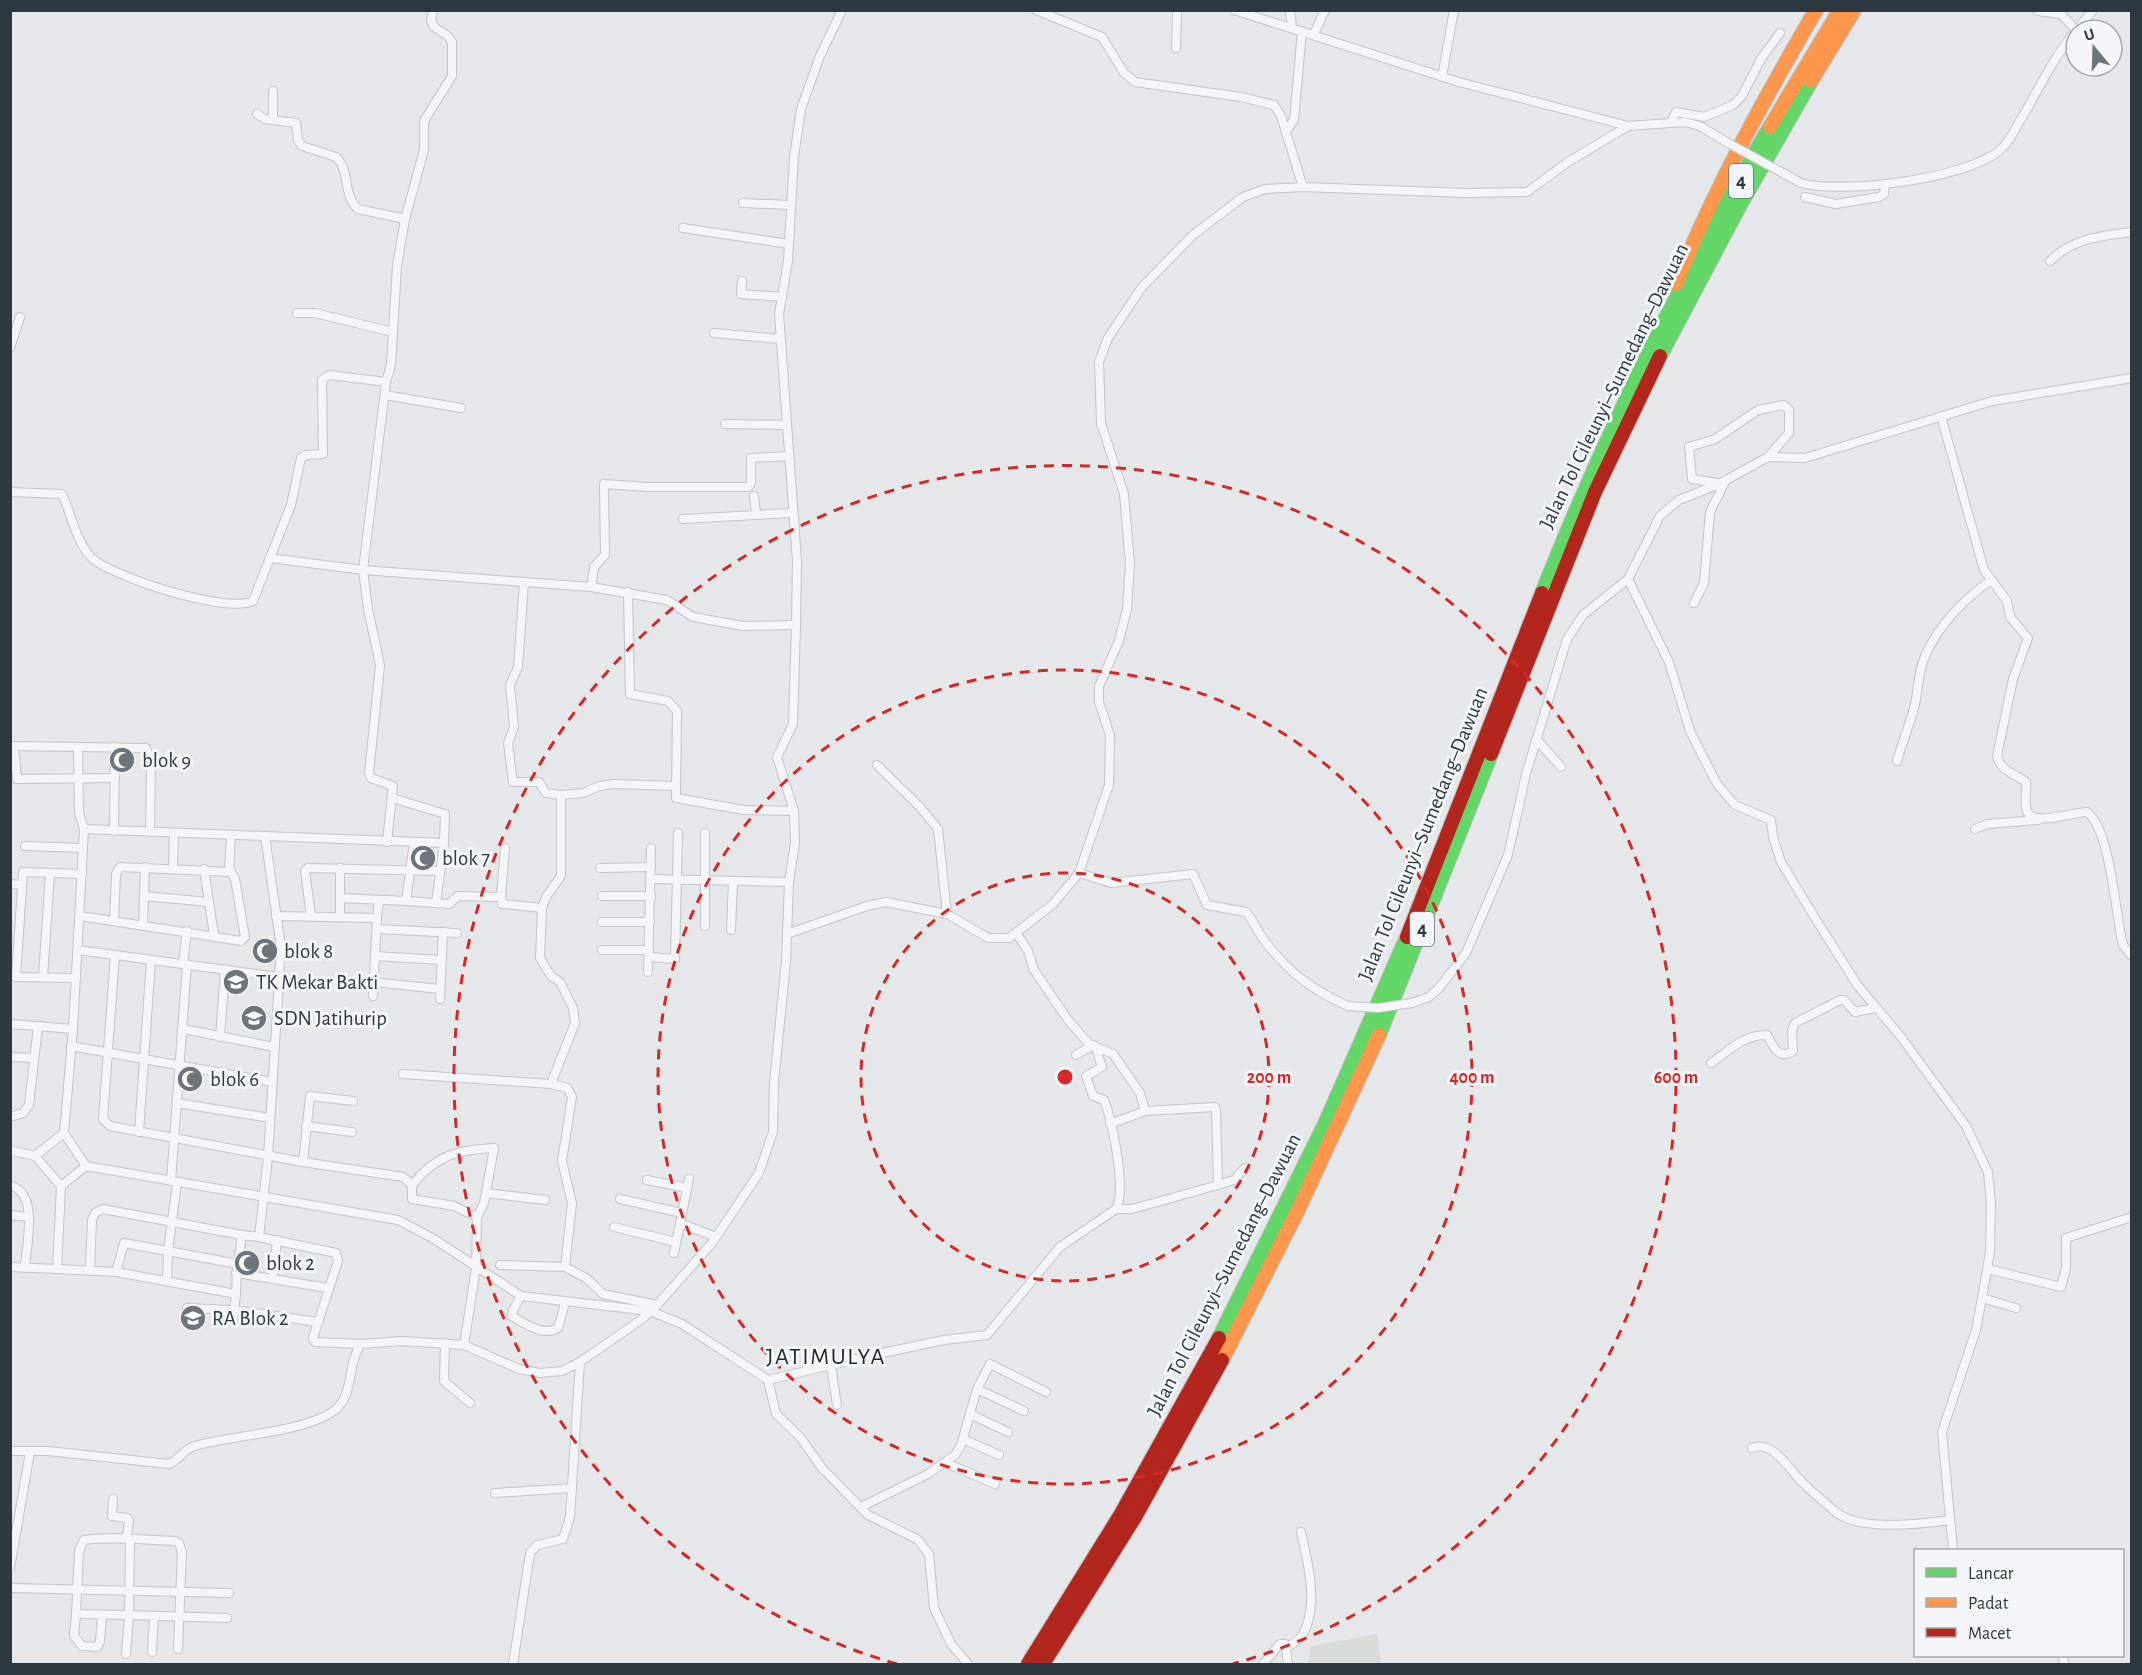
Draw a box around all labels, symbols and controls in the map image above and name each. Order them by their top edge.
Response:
north arrow [2064,18,2124,78]
text: U [2082,26,2097,44]
road number: 4 [1729,164,1753,198]
street label: Jalan Tol Cileunyi–Sumedang–Dawuan [1536,240,1692,532]
street label: Jalan Tol Cileunyi–Sumedang–Dawuan [1354,684,1492,984]
mosque icon: blok 9 [107,745,137,775]
place label: blok 9 [142,750,191,771]
mosque icon: blok 7 [408,843,438,873]
place label: blok 7 [442,848,490,869]
road number: 4 [1410,912,1434,946]
mosque icon: blok 8 [250,936,280,966]
place label: blok 8 [284,941,333,962]
school or university icon: TK Mekar Bakti [221,967,251,997]
place label: TK Mekar Bakti [256,972,378,993]
school or university icon: SDN Jatihurip [239,1003,269,1033]
place label: SDN Jatihurip [274,1008,387,1029]
mosque icon: blok 6 [175,1064,205,1094]
centre of rings [1055,1067,1075,1087]
place label: blok 6 [210,1069,259,1090]
text: 200 m [1247,1069,1291,1087]
text: 400 m [1449,1069,1495,1087]
text: 600 m [1654,1069,1698,1087]
street label: Jalan Tol Cileunyi–Sumedang–Dawuan [1143,1130,1305,1420]
mosque icon: blok 2 [232,1248,262,1278]
place label: blok 2 [266,1253,315,1274]
school or university icon: RA Blok 2 [178,1303,208,1333]
place label: RA Blok 2 [212,1308,289,1329]
district label: JATIMULYA [766,1345,886,1369]
legend [1914,1549,2124,1657]
text: Lancar [1968,1565,2014,1583]
text: Padat [1968,1595,2009,1613]
text: Macet [1968,1625,2012,1643]

